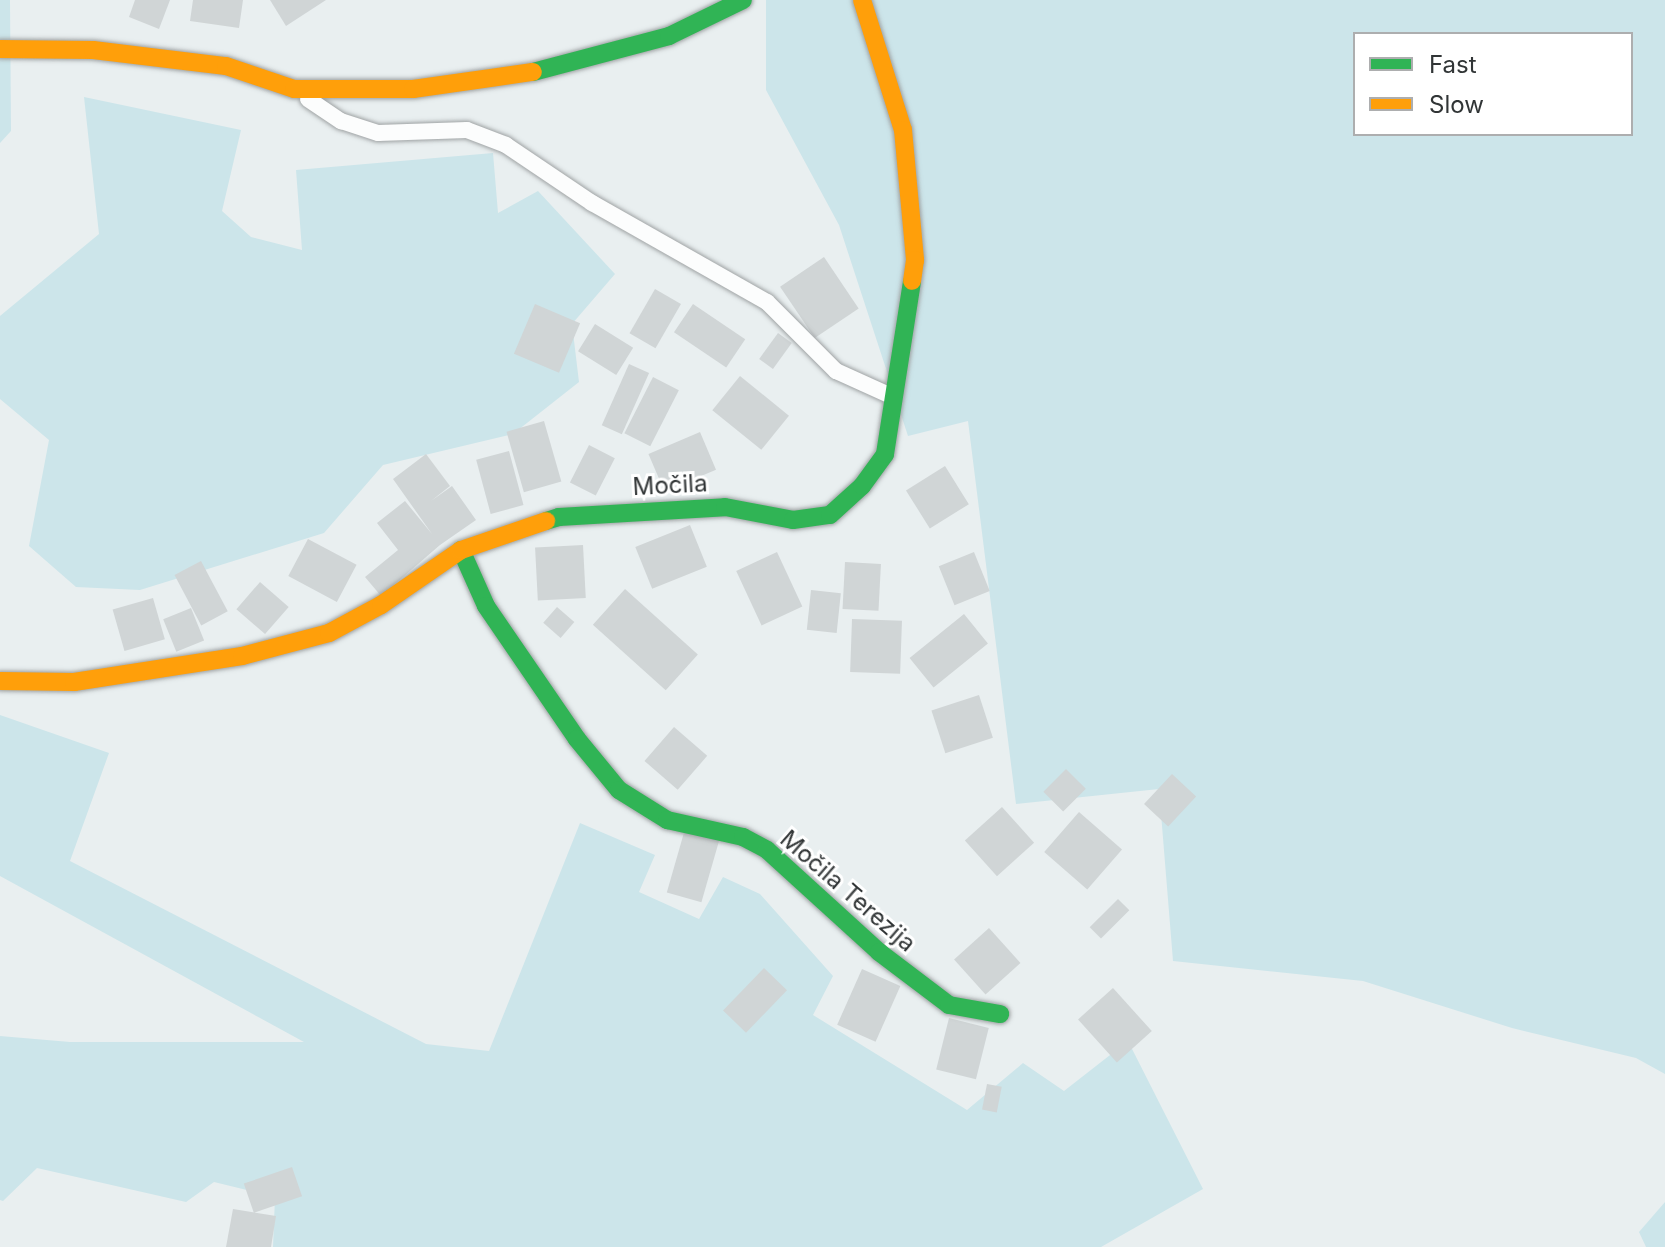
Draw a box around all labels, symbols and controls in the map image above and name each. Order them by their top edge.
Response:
legend [1353,32,1633,136]
text: Fast [1429,50,1477,79]
text: Slow [1429,90,1484,119]
street label: Močila [632,469,708,501]
street label: Močila Terezija [774,824,922,958]

